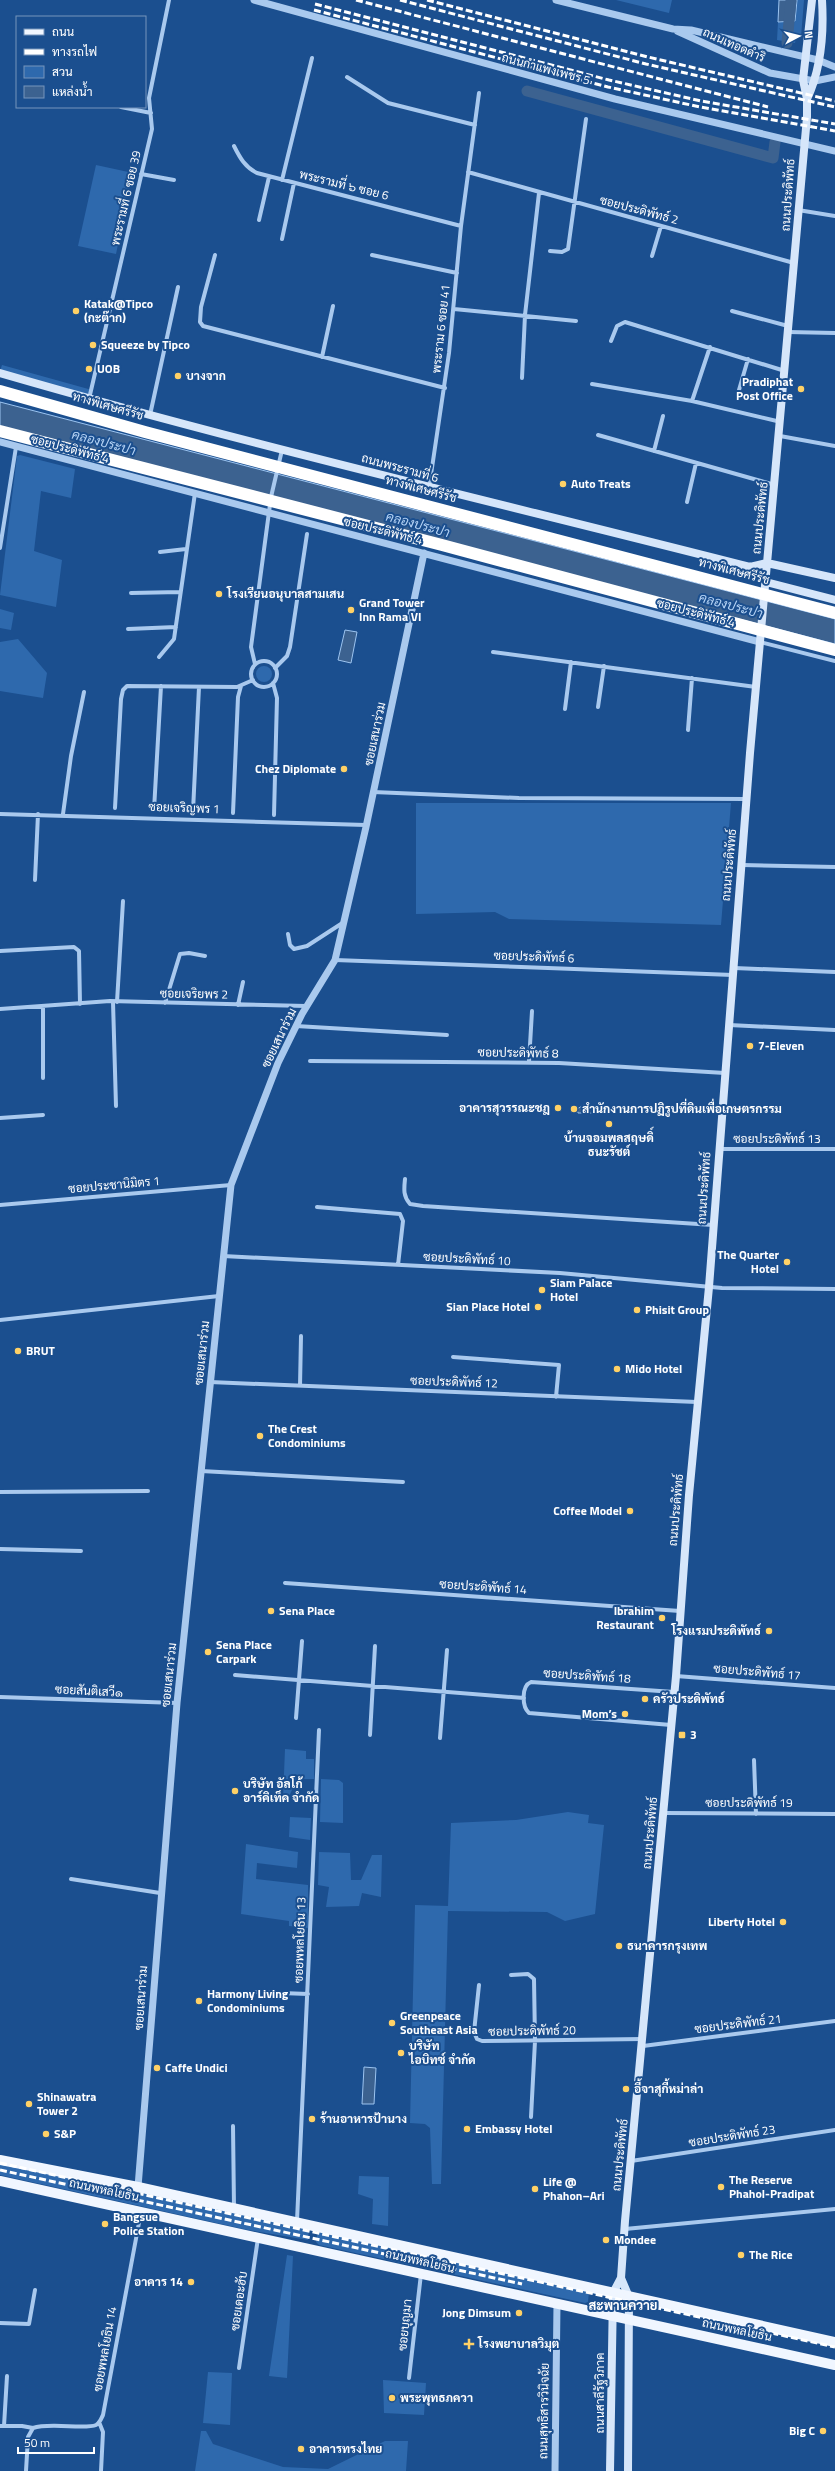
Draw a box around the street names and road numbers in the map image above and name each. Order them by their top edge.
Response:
street label: ถนนเทอดดำริ [700,22,769,67]
street label: ถนนกำแพงเพชร 5 [500,48,593,90]
street label: พระรามที่ 6 ซอย 39 [104,148,146,247]
street label: ถนนประดิพัทธ์ [775,158,800,232]
street label: พระรามที่ ๖ ซอย 6 [297,163,391,205]
street label: ซอยประดิพัทธ์ 2 [598,190,681,229]
street label: พระราม 6 ซอย 41 [426,284,455,374]
street label: ทางพิเศษศรีรัช [70,386,146,425]
street label: ซอยประดิพัทธ์ 4 [29,429,112,468]
street label: ถนนพระรามที่ 6 [359,447,441,487]
street label: ทางพิเศษศรีรัช [383,470,459,507]
street label: ถนนประดิพัทธ์ [746,480,773,555]
street label: ซอยประดิพัทธ์ 4 [342,512,425,550]
street label: ทางพิเศษศรีรัช [696,552,772,589]
street label: ซอยประดิพัทธ์ 4 [655,593,738,632]
street label: ซอยเสนาร่วม [358,700,391,768]
street label: ซอยเจริญพร 1 [148,797,220,818]
street label: ถนนประดิพัทธ์ [716,828,741,902]
street label: ซอยประดิพัทธ์ 6 [493,946,575,967]
street label: ซอยเจริยพร 2 [160,983,228,1004]
street label: ซอยเสนาร่วม [256,1005,301,1071]
street label: ซอยประดิพัทธ์ 8 [477,1042,559,1063]
street label: ซอยประดิพัทธ์ 13 [733,1129,821,1148]
street label: ถนนประดิพัทธ์ [691,1151,716,1225]
street label: ซอยประชานิมิตร 1 [67,1171,161,1198]
street label: ซอยประดิพัทธ์ 10 [423,1247,512,1270]
street label: ซอยเสนาร่วม [189,1320,214,1386]
street label: ซอยประดิพัทธ์ 12 [410,1370,498,1393]
street label: ถนนประดิพัทธ์ [663,1473,688,1547]
street label: ซอยประดิพัทธ์ 14 [439,1574,528,1599]
street label: ซอยเสนาร่วม [156,1642,181,1708]
street label: ซอยประดิพัทธ์ 17 [713,1658,802,1685]
street label: ซอยประดิพัทธ์ 18 [543,1663,632,1688]
street label: ซอยสันติเสวี๑ [55,1679,124,1702]
street label: ซอยประดิพัทธ์ 19 [705,1793,793,1812]
street label: ถนนประดิพัทธ์ [637,1796,662,1870]
street label: ซอยพหลโยธิน 13 [289,1897,310,1983]
street label: ซอยเสนาร่วม [129,1965,152,2031]
street label: ซอยประดิพัทธ์ 21 [693,2009,783,2038]
street label: ซอยประดิพัทธ์ 20 [488,2020,576,2041]
street label: ถนนประดิพัทธ์ [606,2117,633,2192]
street label: ซอยประดิพัทธ์ 23 [687,2119,777,2152]
street label: ถนนพหลโยธิน [67,2173,141,2206]
street label: ถนนพหลโยธิน [383,2243,457,2278]
street label: ซอยเดอะฮับ [225,2270,252,2332]
street label: ซอยบุญมา [392,2298,417,2352]
street label: ซอยพหลโยธิน 14 [88,2305,121,2393]
street label: ถนนพหลโยธิน [700,2313,774,2346]
street label: ถนนสาลีรัฐวิภาค [590,2353,609,2433]
street label: ถนนสุทธิสารวินิจฉัย [533,2363,554,2459]

